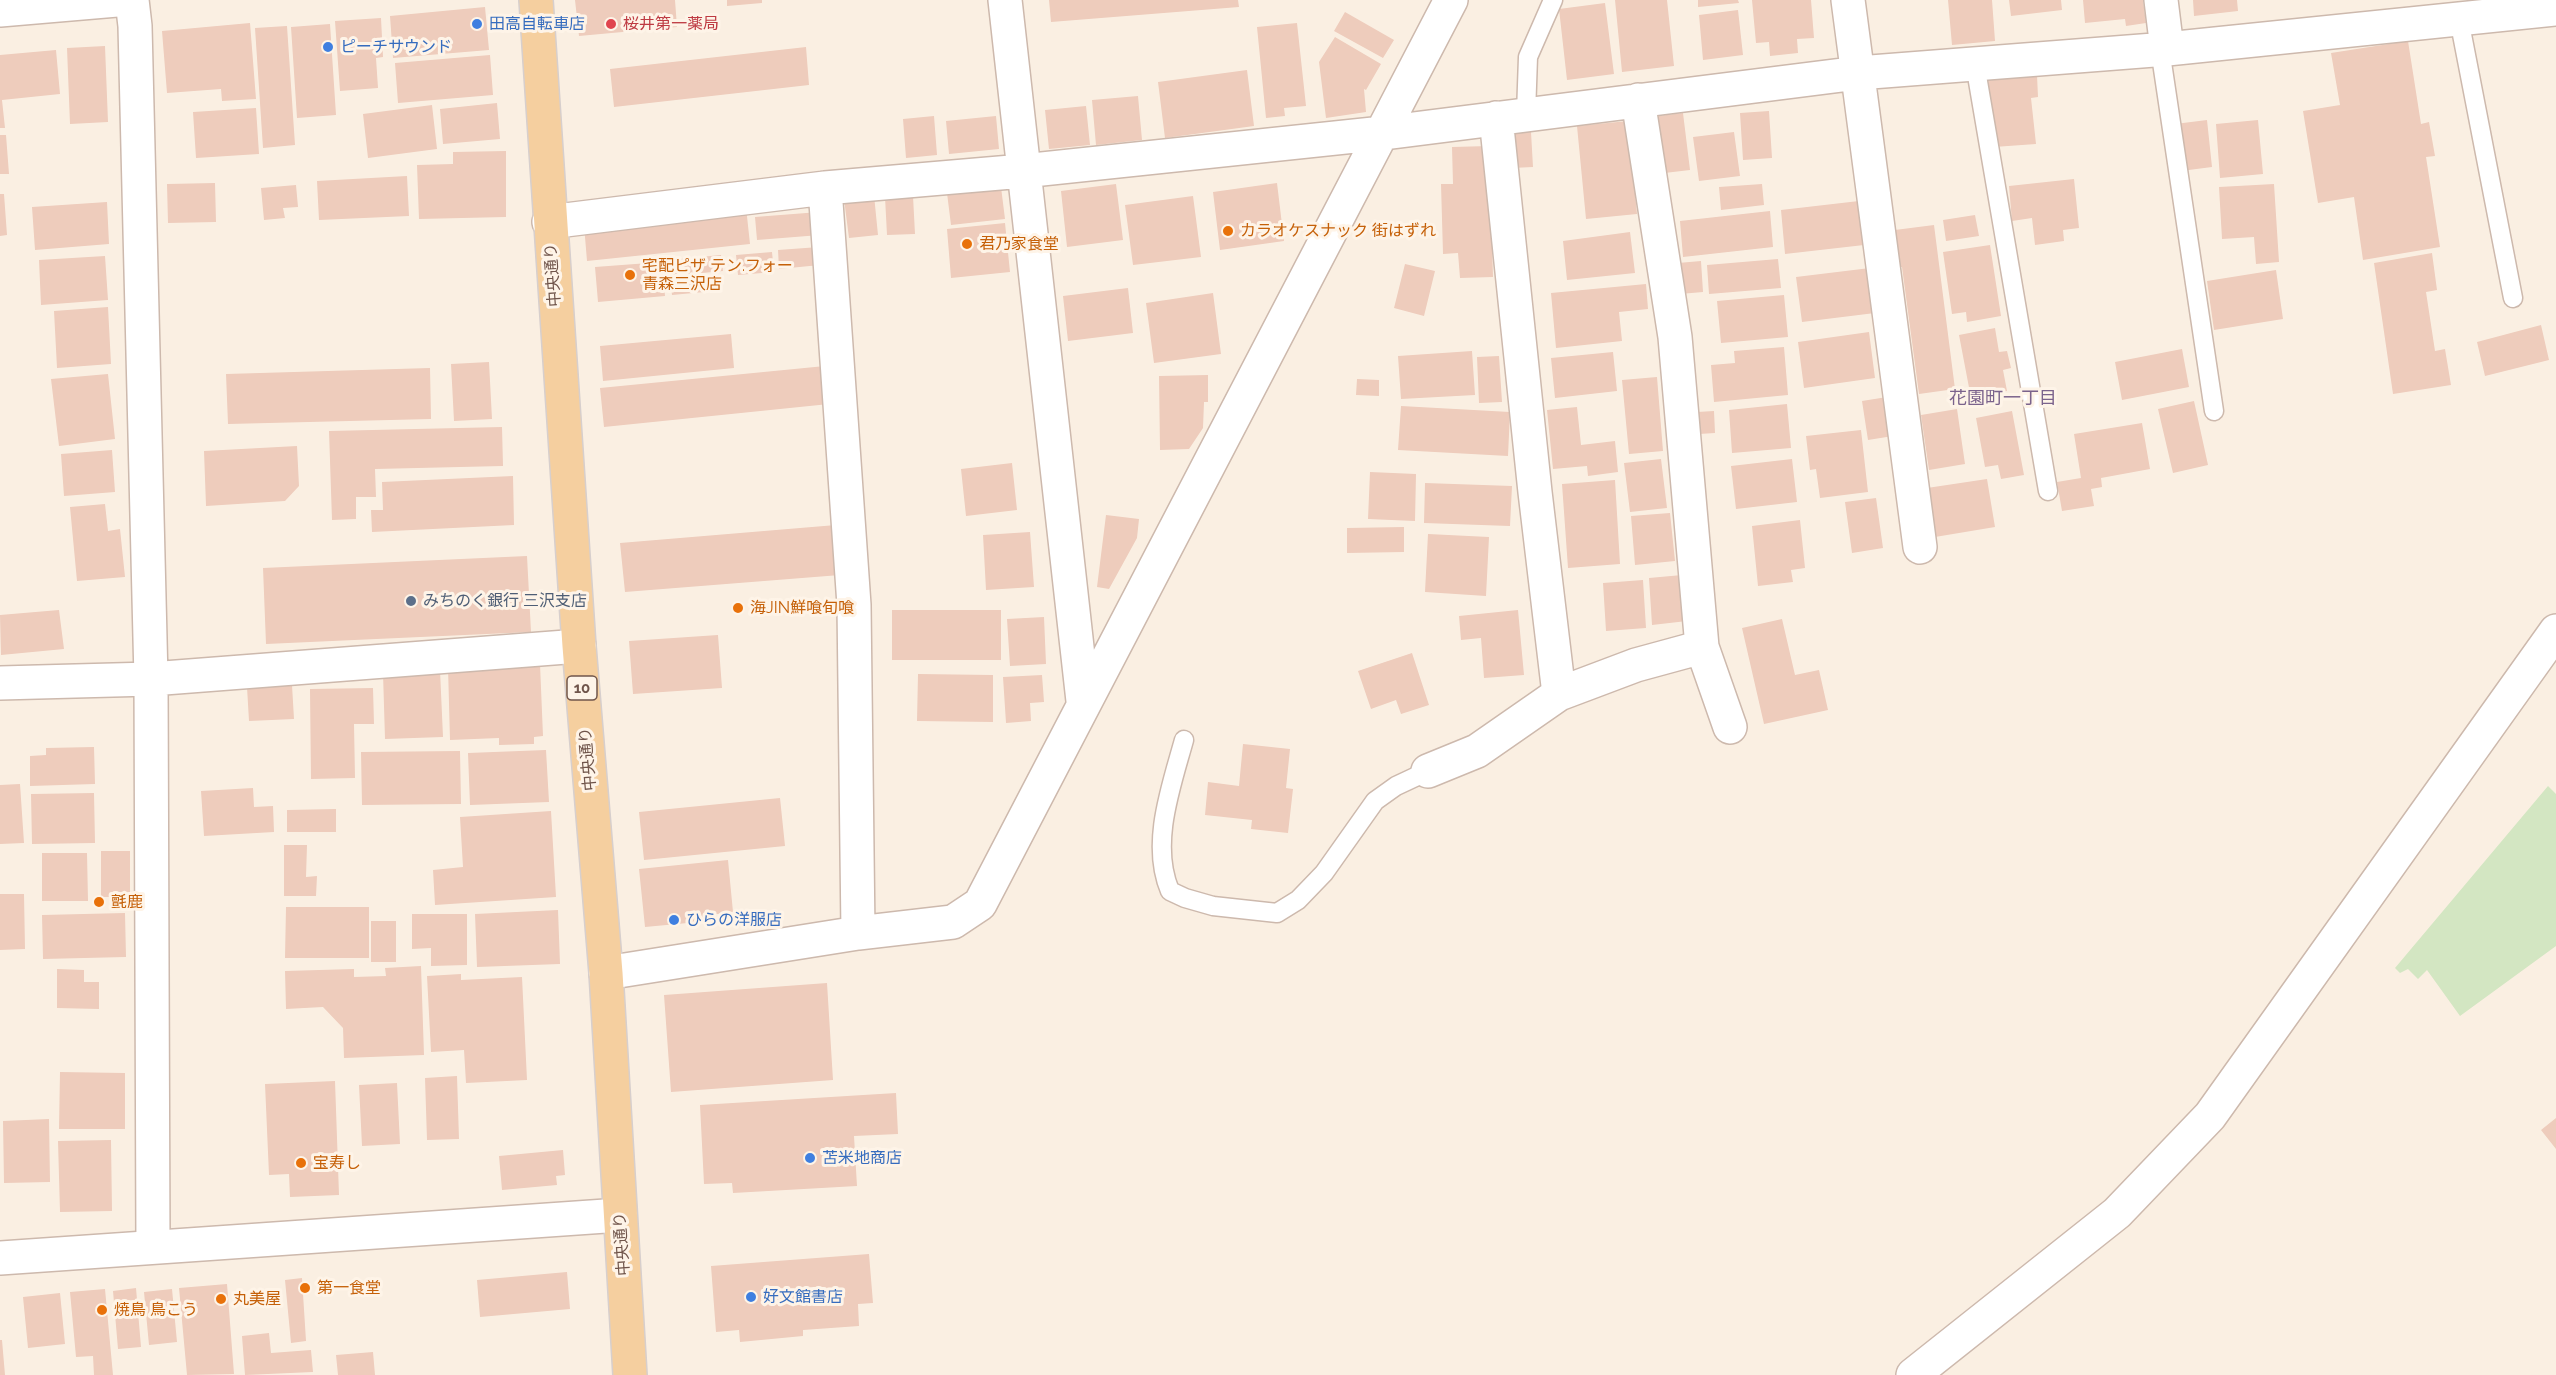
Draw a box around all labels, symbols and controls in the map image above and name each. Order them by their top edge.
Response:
place label: 田高自転車店 [489,14,585,34]
place label: 桜井第一薬局 [623,14,719,34]
marker: 田高自転車店 [470,17,484,31]
marker: 桜井第一薬局 [604,17,618,31]
place label: ピーチサウンド [340,37,452,57]
marker: ピーチサウンド [321,40,335,54]
place label: カラオケスナック 街はずれ [1240,221,1436,241]
marker: カラオケスナック 街はずれ [1221,224,1235,238]
place label: 君乃家食堂 [979,234,1059,254]
marker: 君乃家食堂 [960,237,974,251]
street label: 中央通り [541,242,565,308]
place label: 宅配ピザ テン.フォー 青森三沢店 [642,256,793,294]
marker: 宅配ピザ テン.フォー 青森三沢店 [623,268,637,282]
district label: 花園町一丁目 [1949,388,2057,410]
place label: みちのく銀行 三沢支店 [423,591,587,611]
marker: みちのく銀行 三沢支店 [404,594,418,608]
place label: 海JIN鮮喰旬喰 [750,598,854,618]
marker: 海JIN鮮喰旬喰 [731,601,745,615]
road number: 10 [567,676,597,700]
street label: 中央通り [576,726,600,792]
place label: 氈鹿 [111,892,143,912]
marker: 氈鹿 [92,895,106,909]
place label: ひらの洋服店 [686,910,782,930]
marker: ひらの洋服店 [667,913,681,927]
place label: 苫米地商店 [822,1148,902,1168]
marker: 苫米地商店 [803,1151,817,1165]
place label: 宝寿し [313,1153,361,1173]
marker: 宝寿し [294,1156,308,1170]
street label: 中央通り [610,1211,634,1277]
place label: 第一食堂 [317,1278,381,1298]
marker: 第一食堂 [298,1281,312,1295]
place label: 好文館書店 [763,1287,843,1307]
place label: 丸美屋 [233,1289,281,1309]
marker: 好文館書店 [744,1290,758,1304]
marker: 丸美屋 [214,1292,228,1306]
place label: 焼鳥 鳥こう [114,1300,198,1320]
marker: 焼鳥 鳥こう [95,1303,109,1317]

